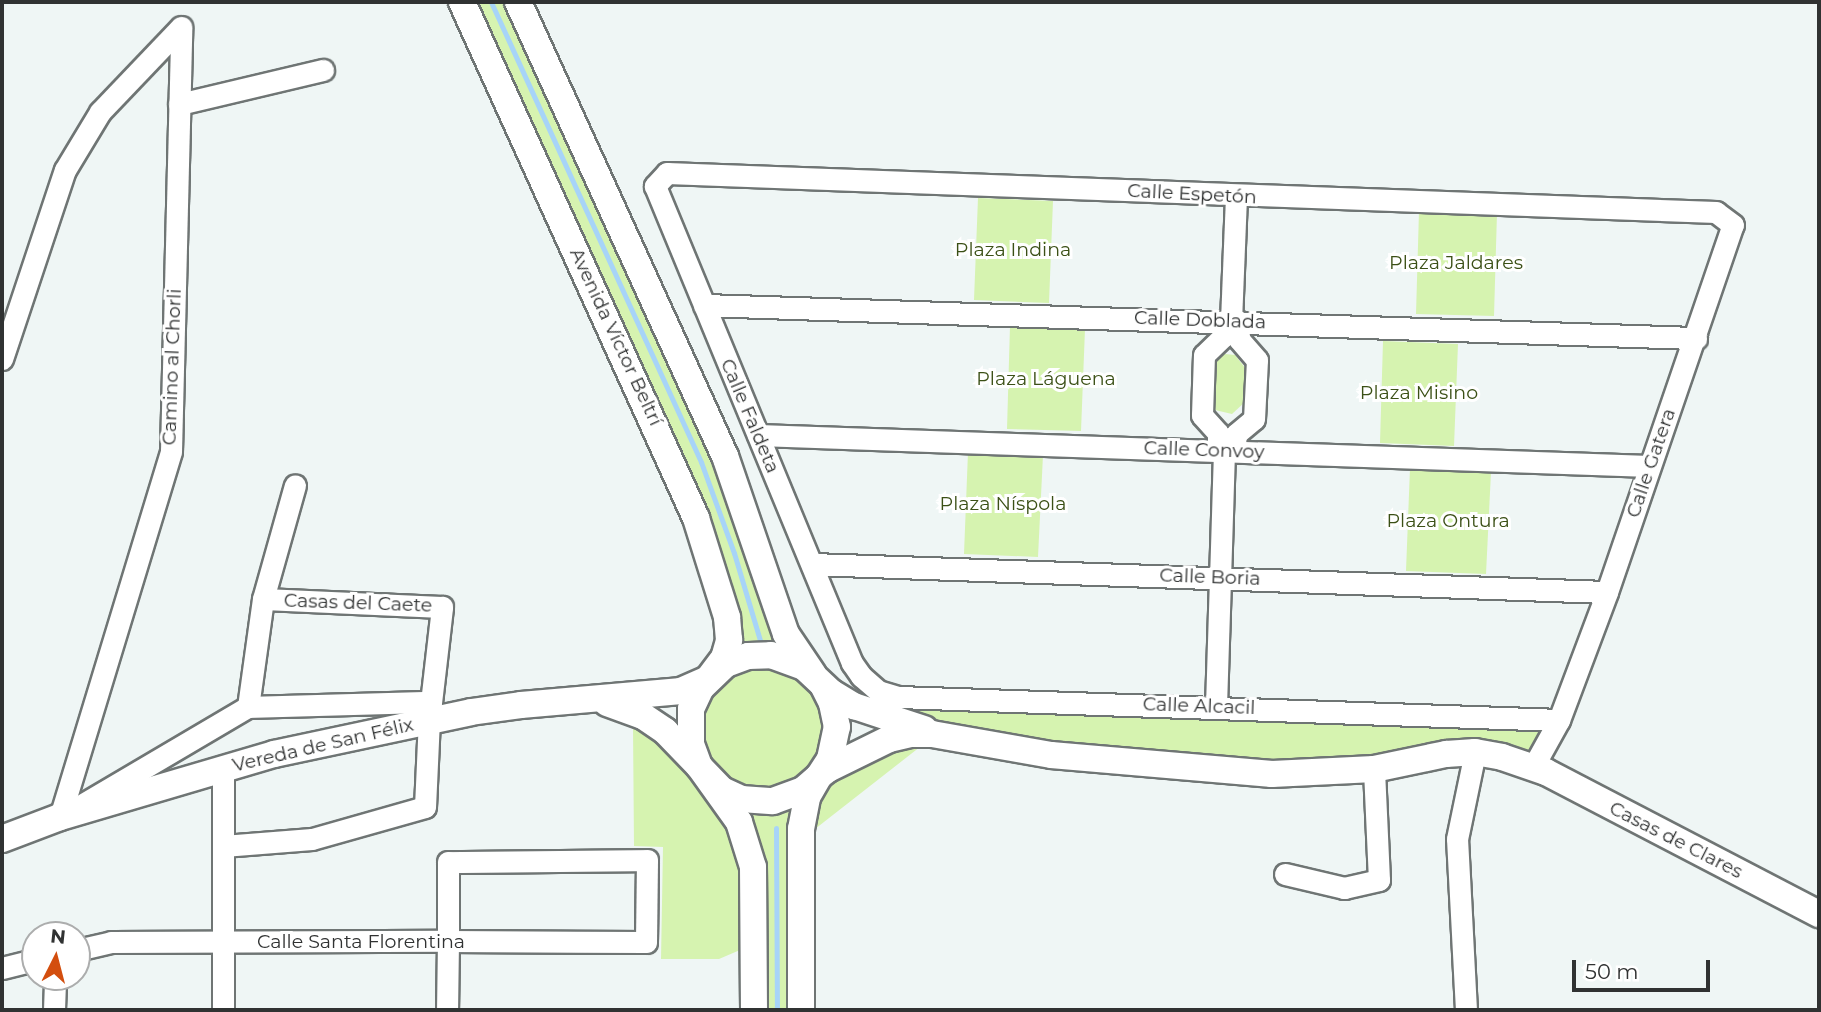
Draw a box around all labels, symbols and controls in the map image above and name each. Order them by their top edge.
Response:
street label: Calle Espetón [1127,179,1257,209]
park label: Plaza Indina [955,239,1071,261]
street label: Avenida Víctor Beltrí [565,245,667,429]
park label: Plaza Jaldares [1389,252,1523,274]
street label: Camino al Chorli [158,288,186,446]
street label: Calle Doblada [1134,306,1266,334]
street label: Calle Faldeta [716,355,784,477]
park label: Plaza Láguena [976,368,1116,390]
park label: Plaza Misino [1360,382,1478,404]
street label: Calle Gatera [1622,405,1680,521]
street label: Calle Convoy [1143,436,1265,464]
park label: Plaza Níspola [940,493,1066,515]
park label: Plaza Ontura [1386,510,1510,532]
street label: Calle Boria [1159,564,1261,590]
street label: Casas del Caete [283,589,433,617]
street label: Calle Alcacil [1142,693,1256,719]
street label: Vereda de San Félix [230,713,416,777]
street label: Casas de Clares [1606,797,1746,883]
north arrow [21,921,91,991]
text: N [49,924,67,949]
street label: Calle Santa Florentina [257,931,465,953]
scale bar [1576,946,1714,990]
text: 50 m [1585,959,1639,984]

